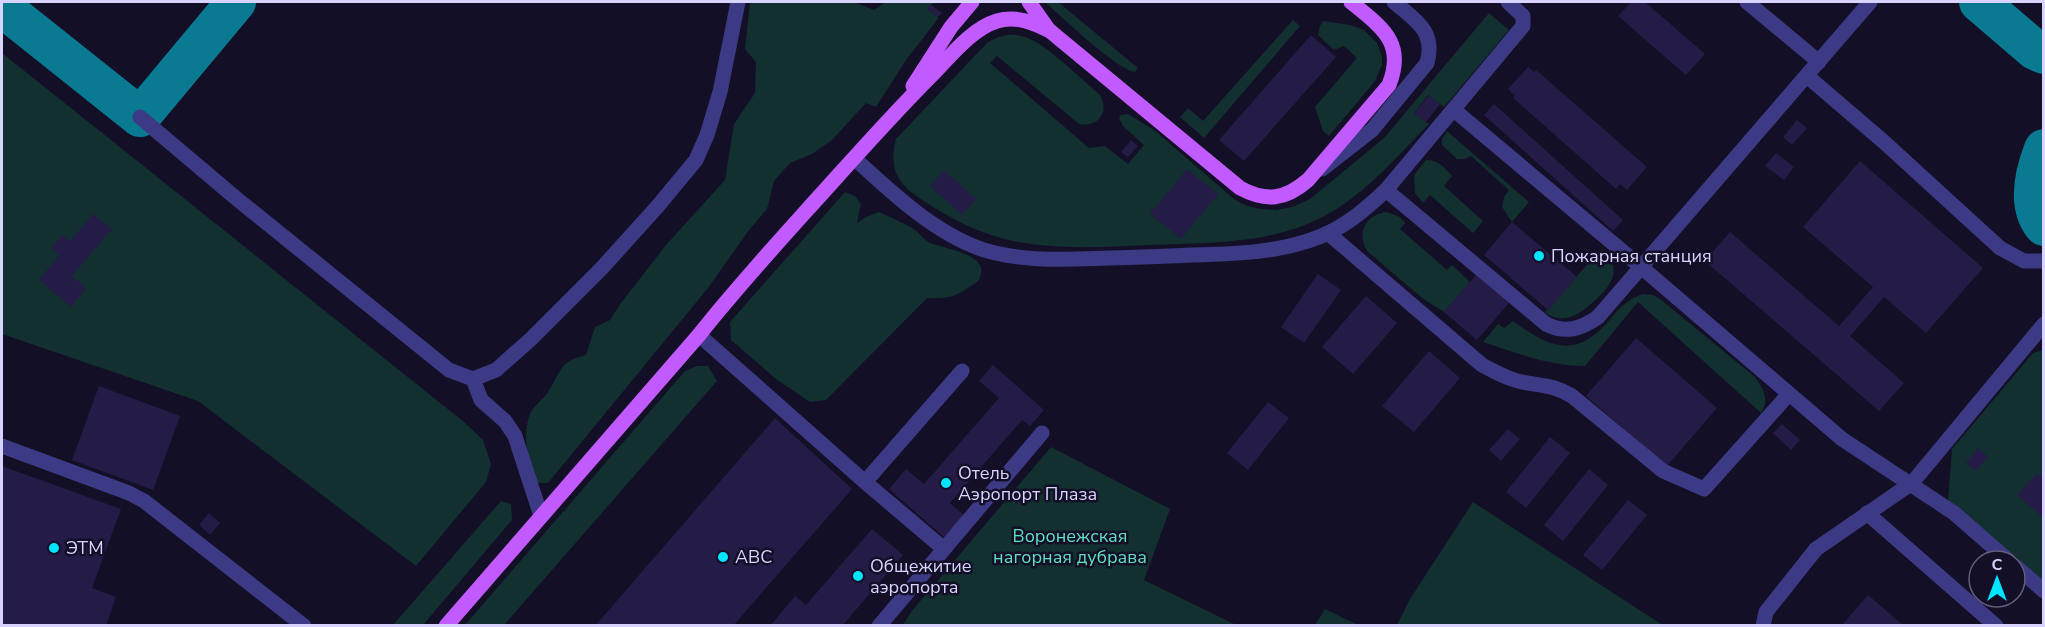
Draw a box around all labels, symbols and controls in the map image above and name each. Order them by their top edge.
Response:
place label: Пожарная станция [1551,244,1712,268]
marker: Пожарная станция [1532,249,1546,263]
place label: Отель Аэропорт Плаза [958,461,1097,506]
marker: Отель Аэропорт Плаза [939,476,953,490]
park label: Воронежская нагорная дубрава [993,524,1147,569]
place label: ЭТМ [66,536,104,560]
marker: ЭТМ [47,541,61,555]
place label: ABC [735,545,772,569]
north arrow [1967,549,2027,609]
marker: ABC [716,550,730,564]
place label: Общежитие аэропорта [870,554,971,599]
text: С [1992,554,2003,576]
marker: Общежитие аэропорта [851,569,865,583]

